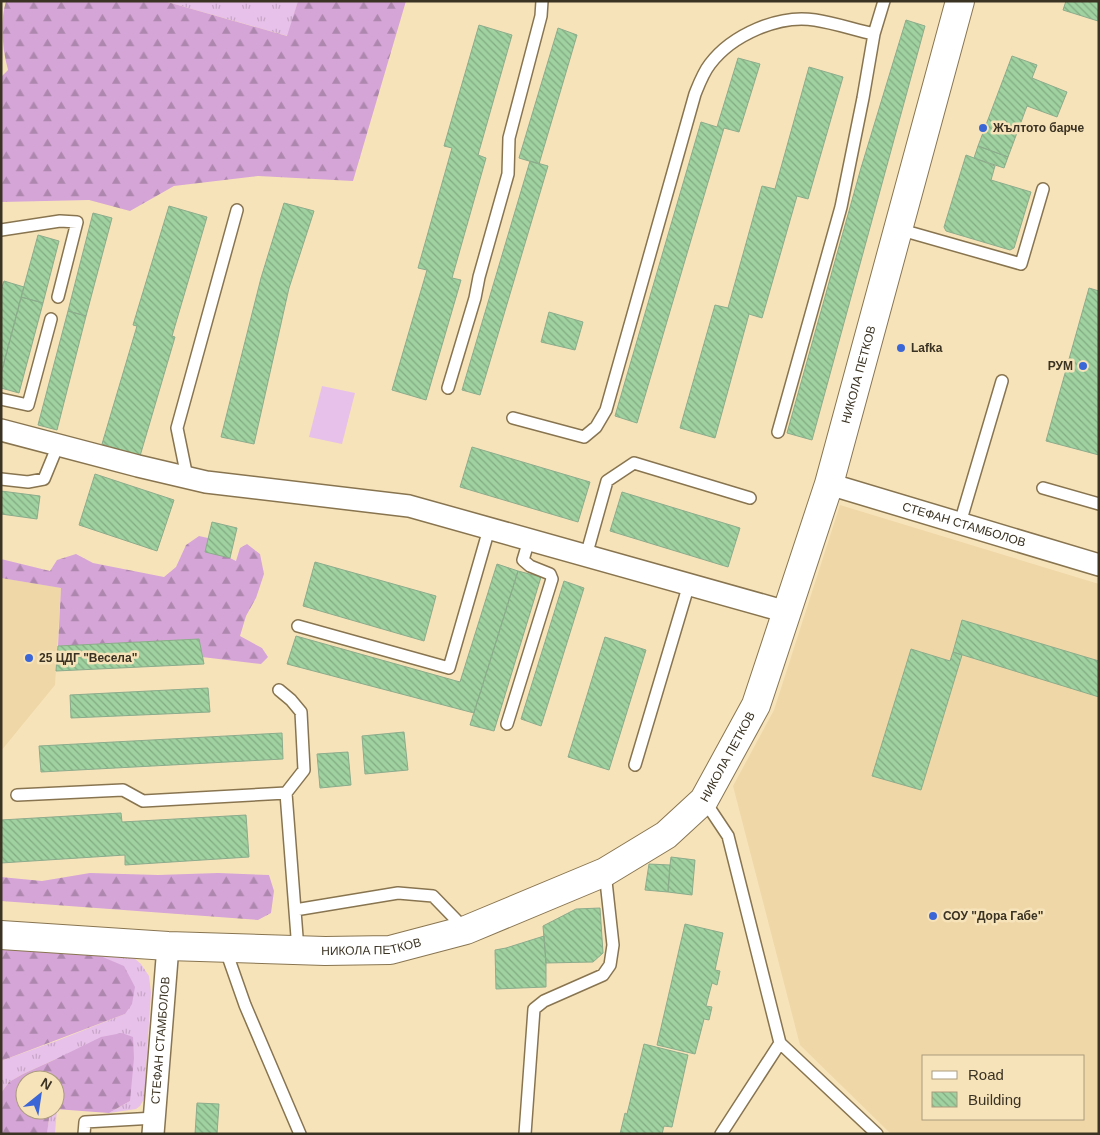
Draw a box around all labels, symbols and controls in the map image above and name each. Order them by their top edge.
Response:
place label: Жълтото барче [992,121,1084,135]
marker: Жълтото барче [977,122,989,134]
street label: НИКОЛА ПЕТКОВ [839,324,879,425]
place label: Lafka [911,341,943,355]
marker: Lafka [895,342,907,354]
place label: РУМ [1048,359,1073,373]
marker: РУМ [1077,360,1089,372]
street label: СТЕФАН СТАМБОЛОВ [901,499,1027,550]
place label: 25 ЦДГ "Весела" [39,651,137,665]
marker: 25 ЦДГ "Весела" [23,652,35,664]
street label: НИКОЛА ПЕТКОВ [697,709,758,804]
place label: СОУ "Дора Габе" [943,909,1043,923]
marker: СОУ "Дора Габе" [927,910,939,922]
street label: НИКОЛА ПЕТКОВ [321,935,423,958]
street label: СТЕФАН СТАМБОЛОВ [148,976,173,1105]
legend [922,1055,1085,1120]
text: Road [968,1066,1004,1083]
north arrow [15,1070,65,1120]
text: N [38,1074,55,1093]
text: Building [968,1091,1021,1108]

